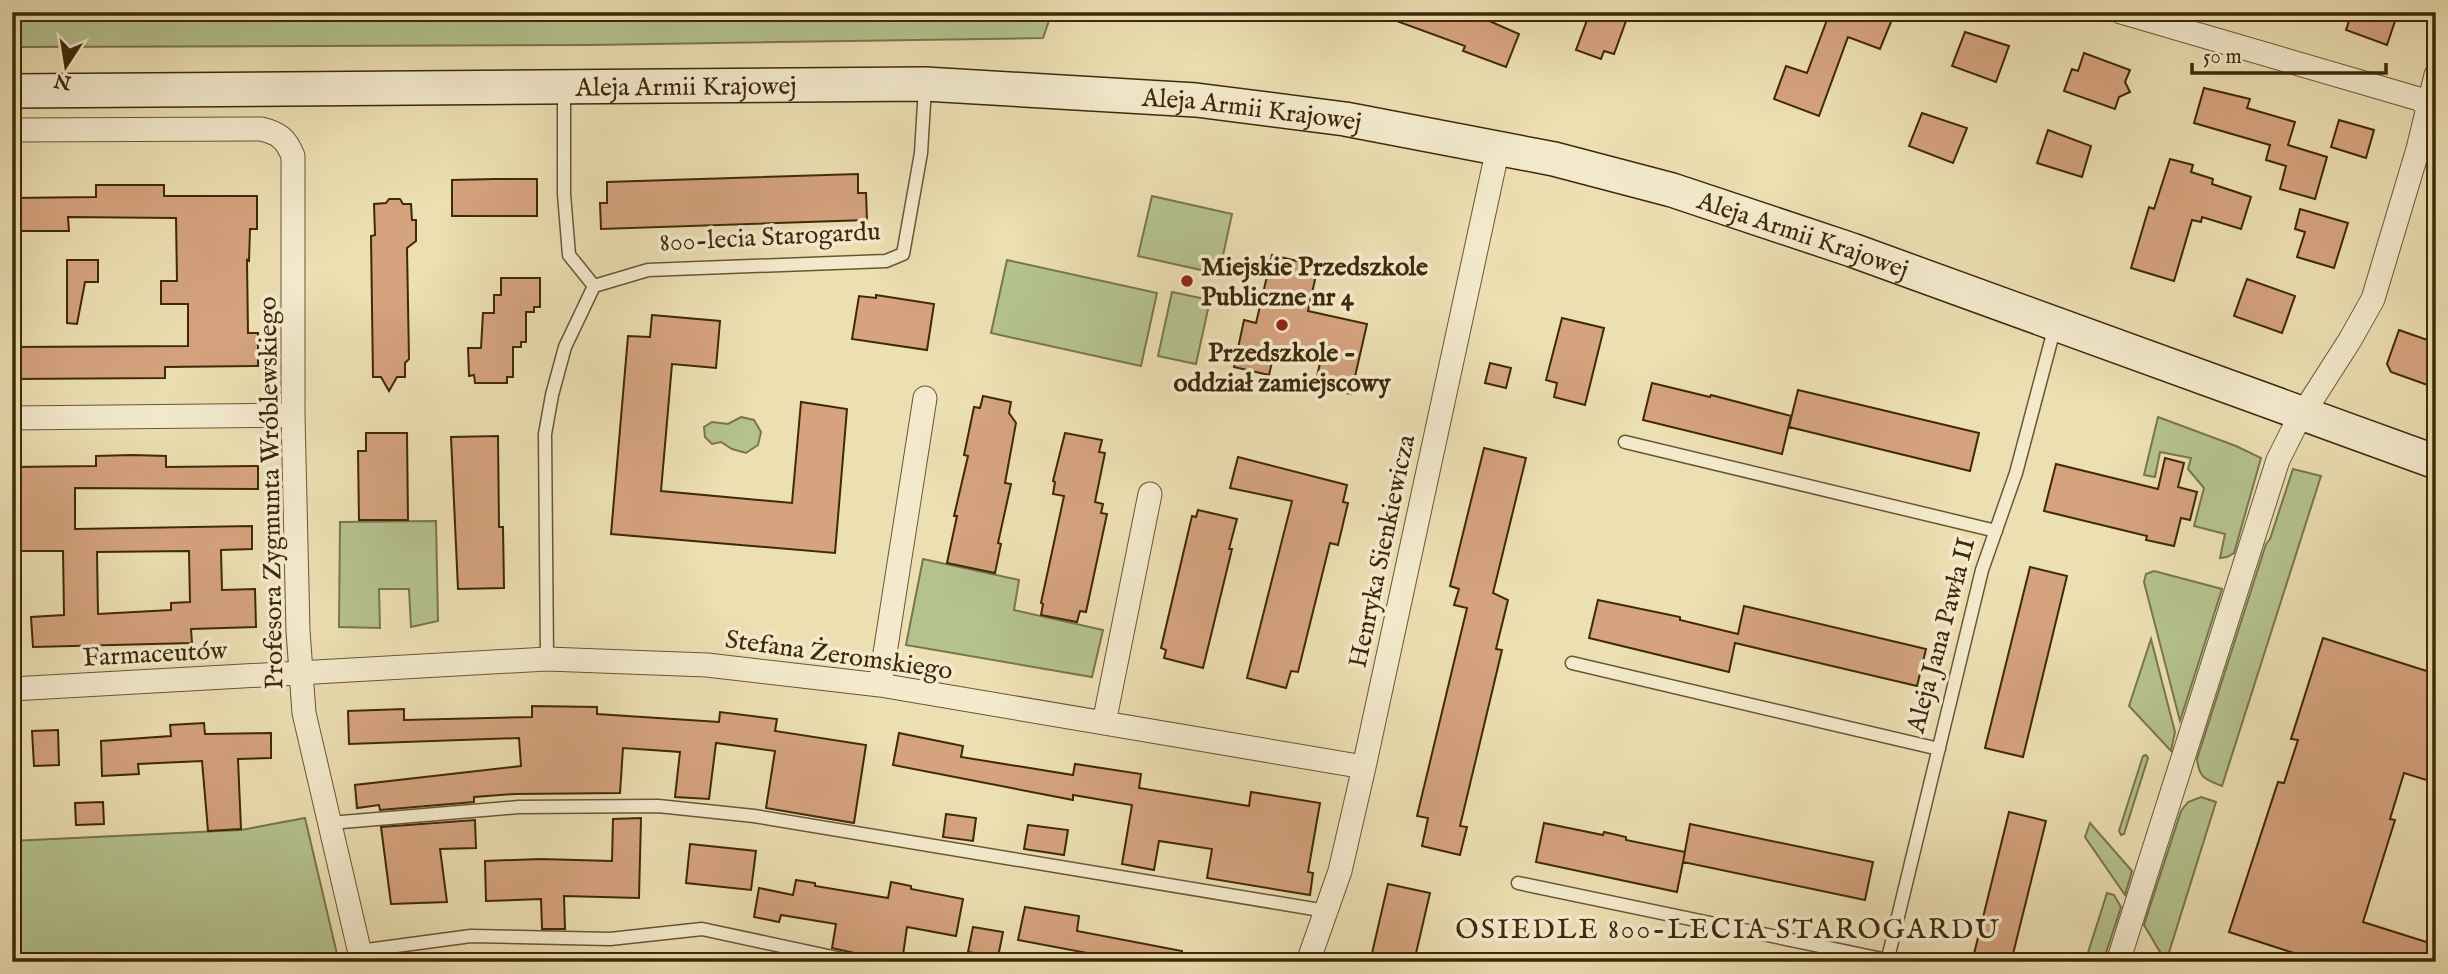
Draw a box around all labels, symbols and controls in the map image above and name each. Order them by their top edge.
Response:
north arrow [32,32,102,102]
scale bar [2192,32,2387,76]
text: 50 m [2203,44,2242,71]
text: N [52,67,74,94]
street label: Aleja Armii Krajowej [574,70,797,105]
street label: Aleja Armii Krajowej [1140,82,1364,140]
street label: Aleja Armii Krajowej [1692,184,1913,287]
street label: 800-lecia Starogardu [659,215,881,260]
place label: Miejskie Przedszkole Publiczne nr 4 [1201,251,1428,314]
marker: Miejskie Przedszkole Publiczne nr 4 [1179,273,1195,289]
street label: Profesora Zygmunta Wróblewskiego [252,296,291,690]
marker: Przedszkole - oddział zamiejscowy [1274,317,1290,333]
place label: Przedszkole - oddział zamiejscowy [1174,337,1392,400]
street label: Henryka Sienkiewicza [1342,431,1423,671]
street label: Aleja Jana Pawła II [1899,534,1983,738]
street label: Stefana Żeromskiego [723,623,955,688]
street label: Farmaceutów [82,634,229,675]
district label: OSIEDLE 800-LECIA STAROGARDU [1455,913,2001,948]

